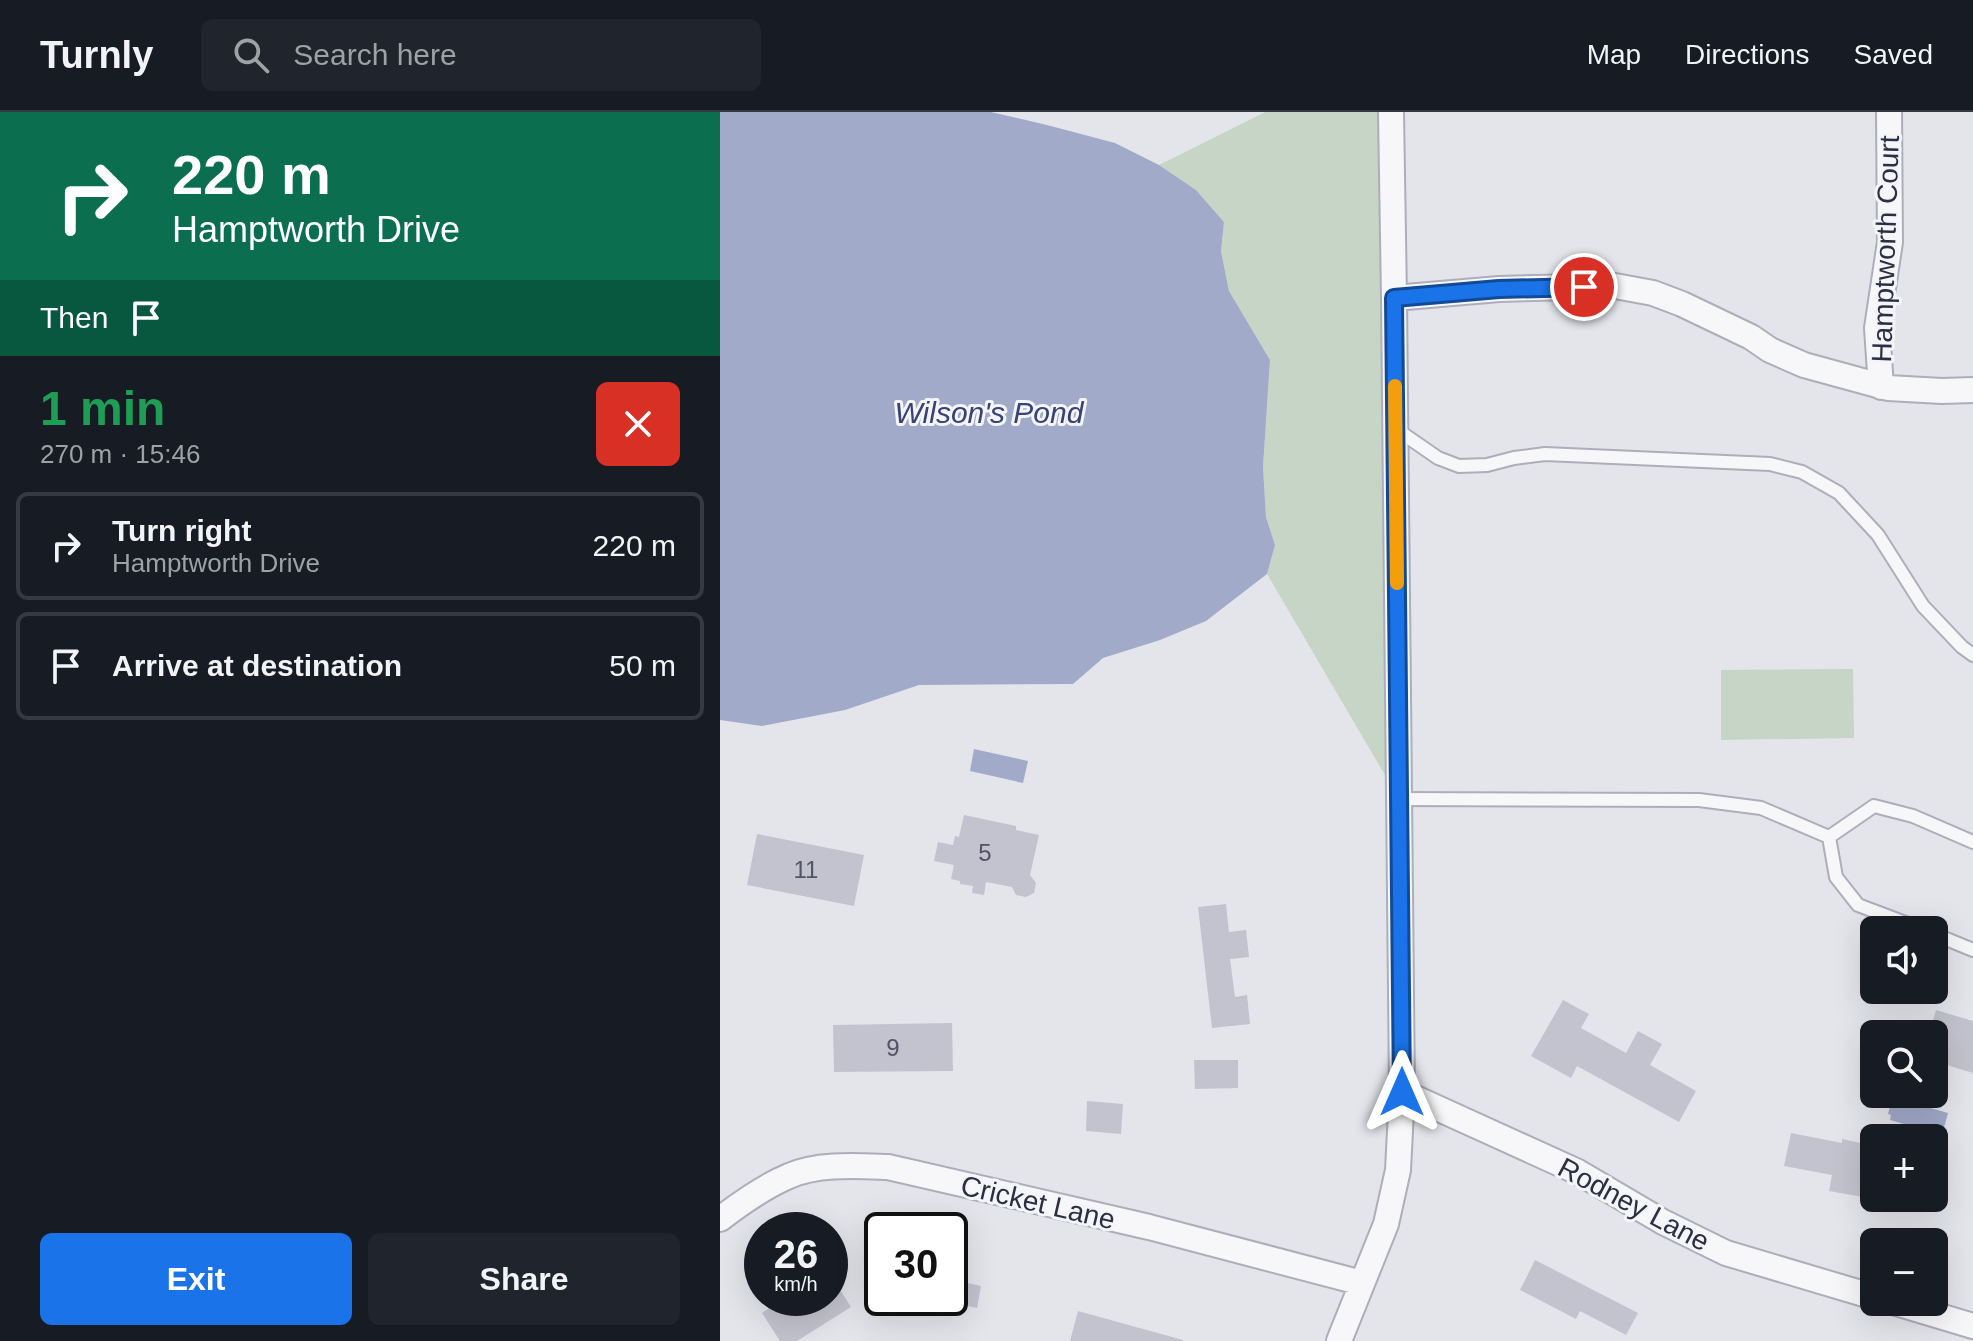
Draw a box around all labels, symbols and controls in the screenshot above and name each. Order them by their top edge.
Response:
search box [201,19,761,91]
icon: search [229,33,273,77]
text: Turnly [40,34,153,76]
text: Search here [293,38,457,71]
text: Map [1587,39,1641,70]
text: Directions [1685,39,1810,70]
text: Saved [1854,39,1933,70]
street label: Hamptworth Court [1866,135,1905,363]
text: 220 m [172,143,331,206]
icon: right [40,144,144,248]
text: Hamptworth Drive [172,209,460,250]
pin [1550,253,1618,321]
icon: arrive [1562,265,1606,309]
icon: arrive [124,296,168,340]
text: Then [40,301,108,334]
text: 1 min [40,382,165,435]
button: close [596,382,680,466]
water label: Wilson's Pond [895,396,1085,429]
text: 270 m · 15:46 [40,439,200,469]
text: Turn right [112,514,251,547]
icon: right [44,524,88,568]
text: 220 m [593,529,676,562]
text: Hamptworth Drive [112,548,320,578]
icon: arrive [44,644,88,688]
text: Arrive at destination [112,649,402,682]
text: 50 m [609,649,676,682]
house number: 5 [978,839,992,866]
house number: 11 [794,856,818,883]
map controls [1860,916,1948,1316]
button: sound [1860,916,1948,1004]
button: search [1860,1020,1948,1108]
house number: 9 [886,1034,900,1061]
position arrow [1360,1050,1444,1134]
button: + [1860,1124,1948,1212]
street label: Rodney Lane [1553,1152,1715,1257]
street label: Cricket Lane [958,1170,1118,1235]
speed limit sign: 30 [864,1212,968,1316]
button: − [1860,1228,1948,1316]
text: 26 [774,1232,818,1276]
button: Exit [40,1233,352,1325]
button: Share [368,1233,680,1325]
text: km/h [774,1273,818,1295]

